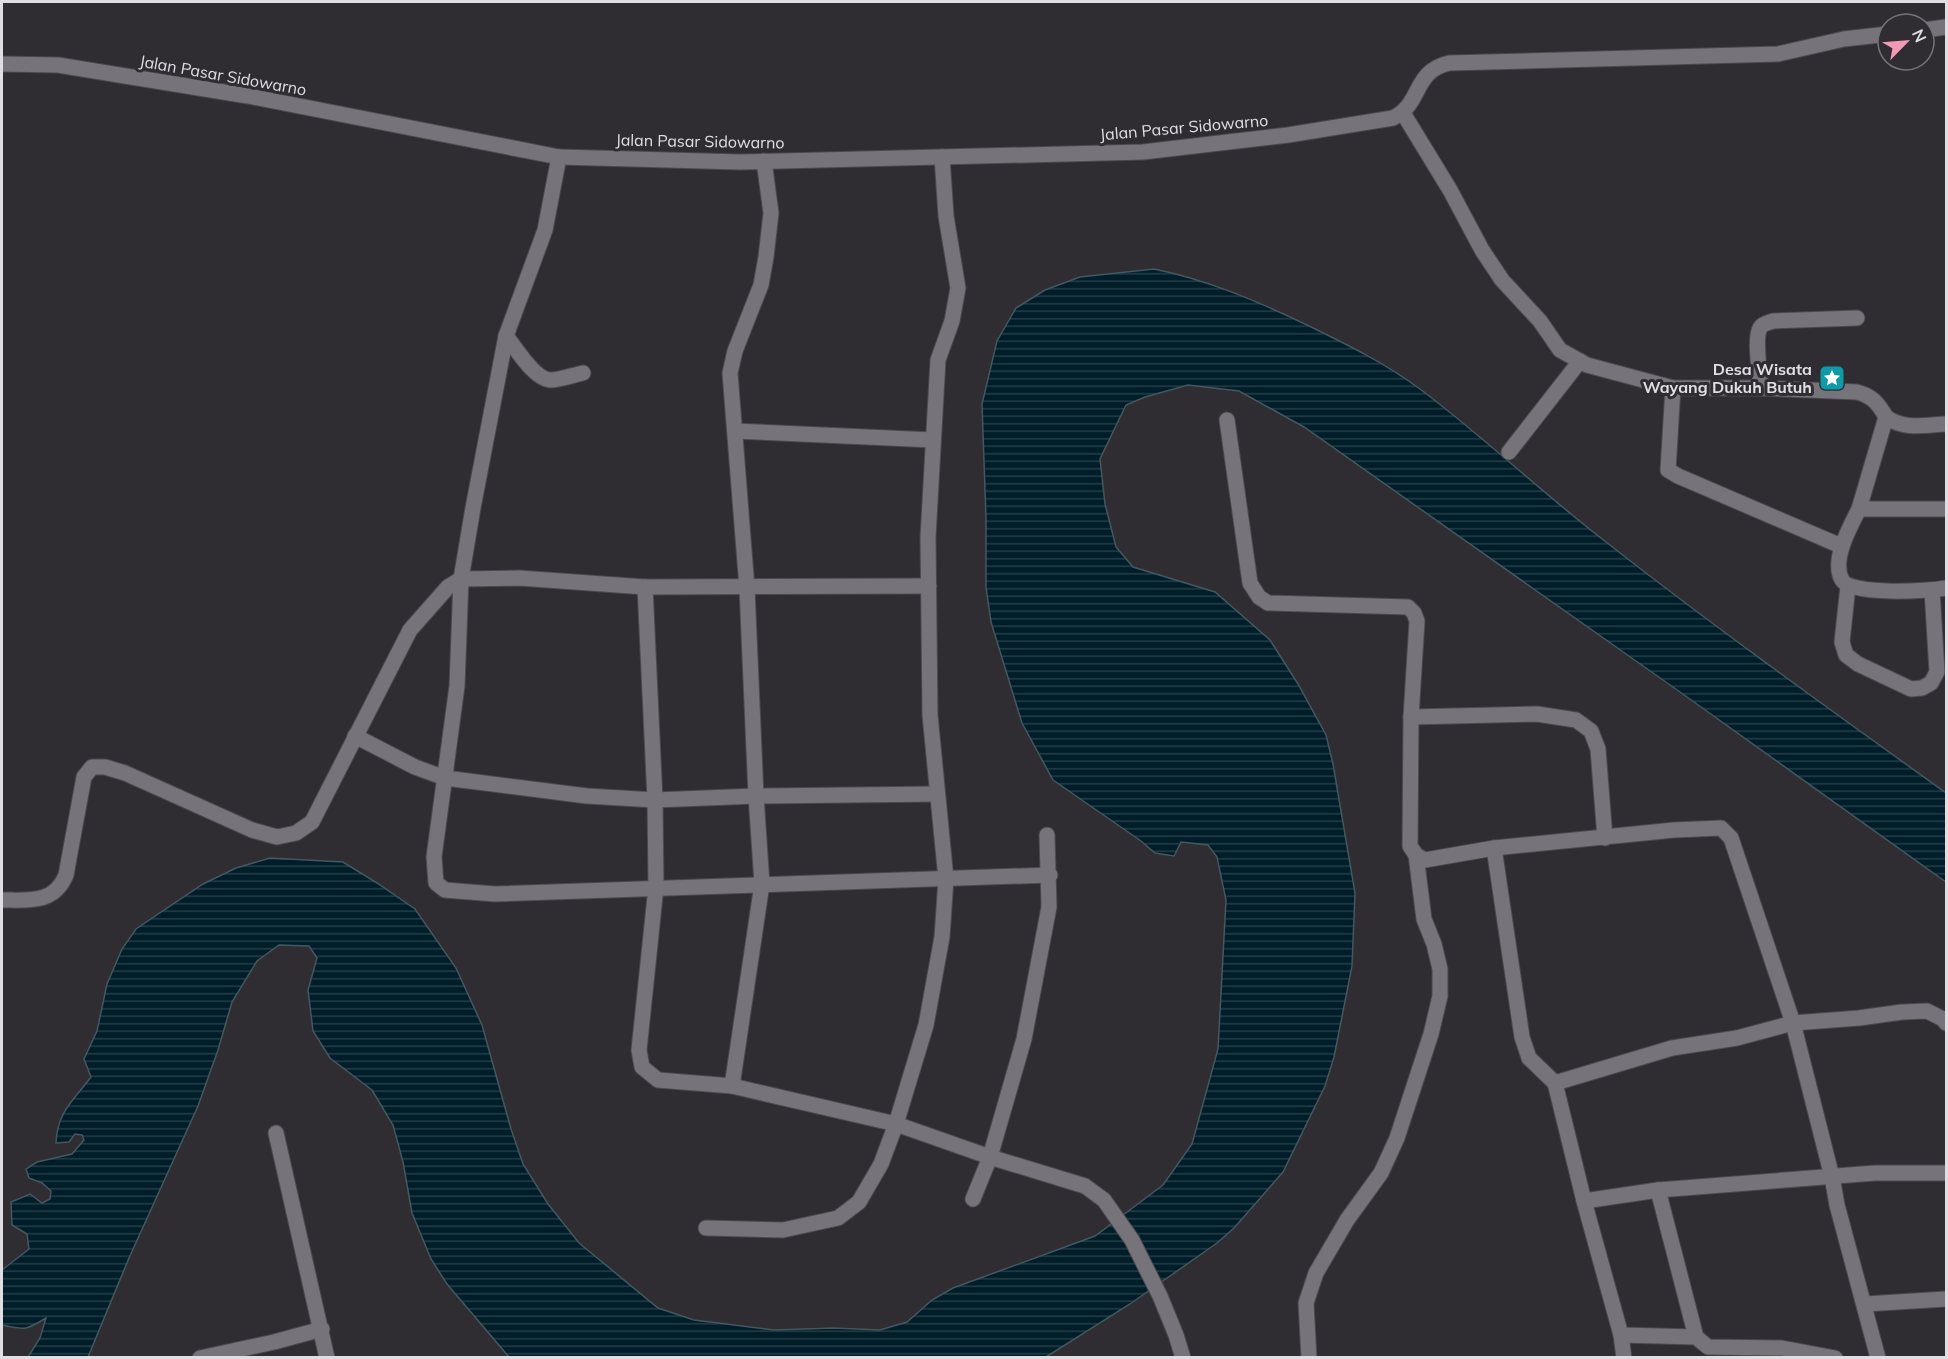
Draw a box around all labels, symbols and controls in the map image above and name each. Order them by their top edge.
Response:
north arrow [1876,12,1936,72]
text: N [1908,26,1931,45]
street label: Jalan Pasar Sidowarno [138,50,308,100]
street label: Jalan Pasar Sidowarno [1099,110,1269,144]
street label: Jalan Pasar Sidowarno [615,130,785,152]
place label: Desa Wisata Wayang Dukuh Butuh [1643,359,1812,397]
place icon: Desa Wisata Wayang Dukuh Butuh [1817,363,1847,393]

